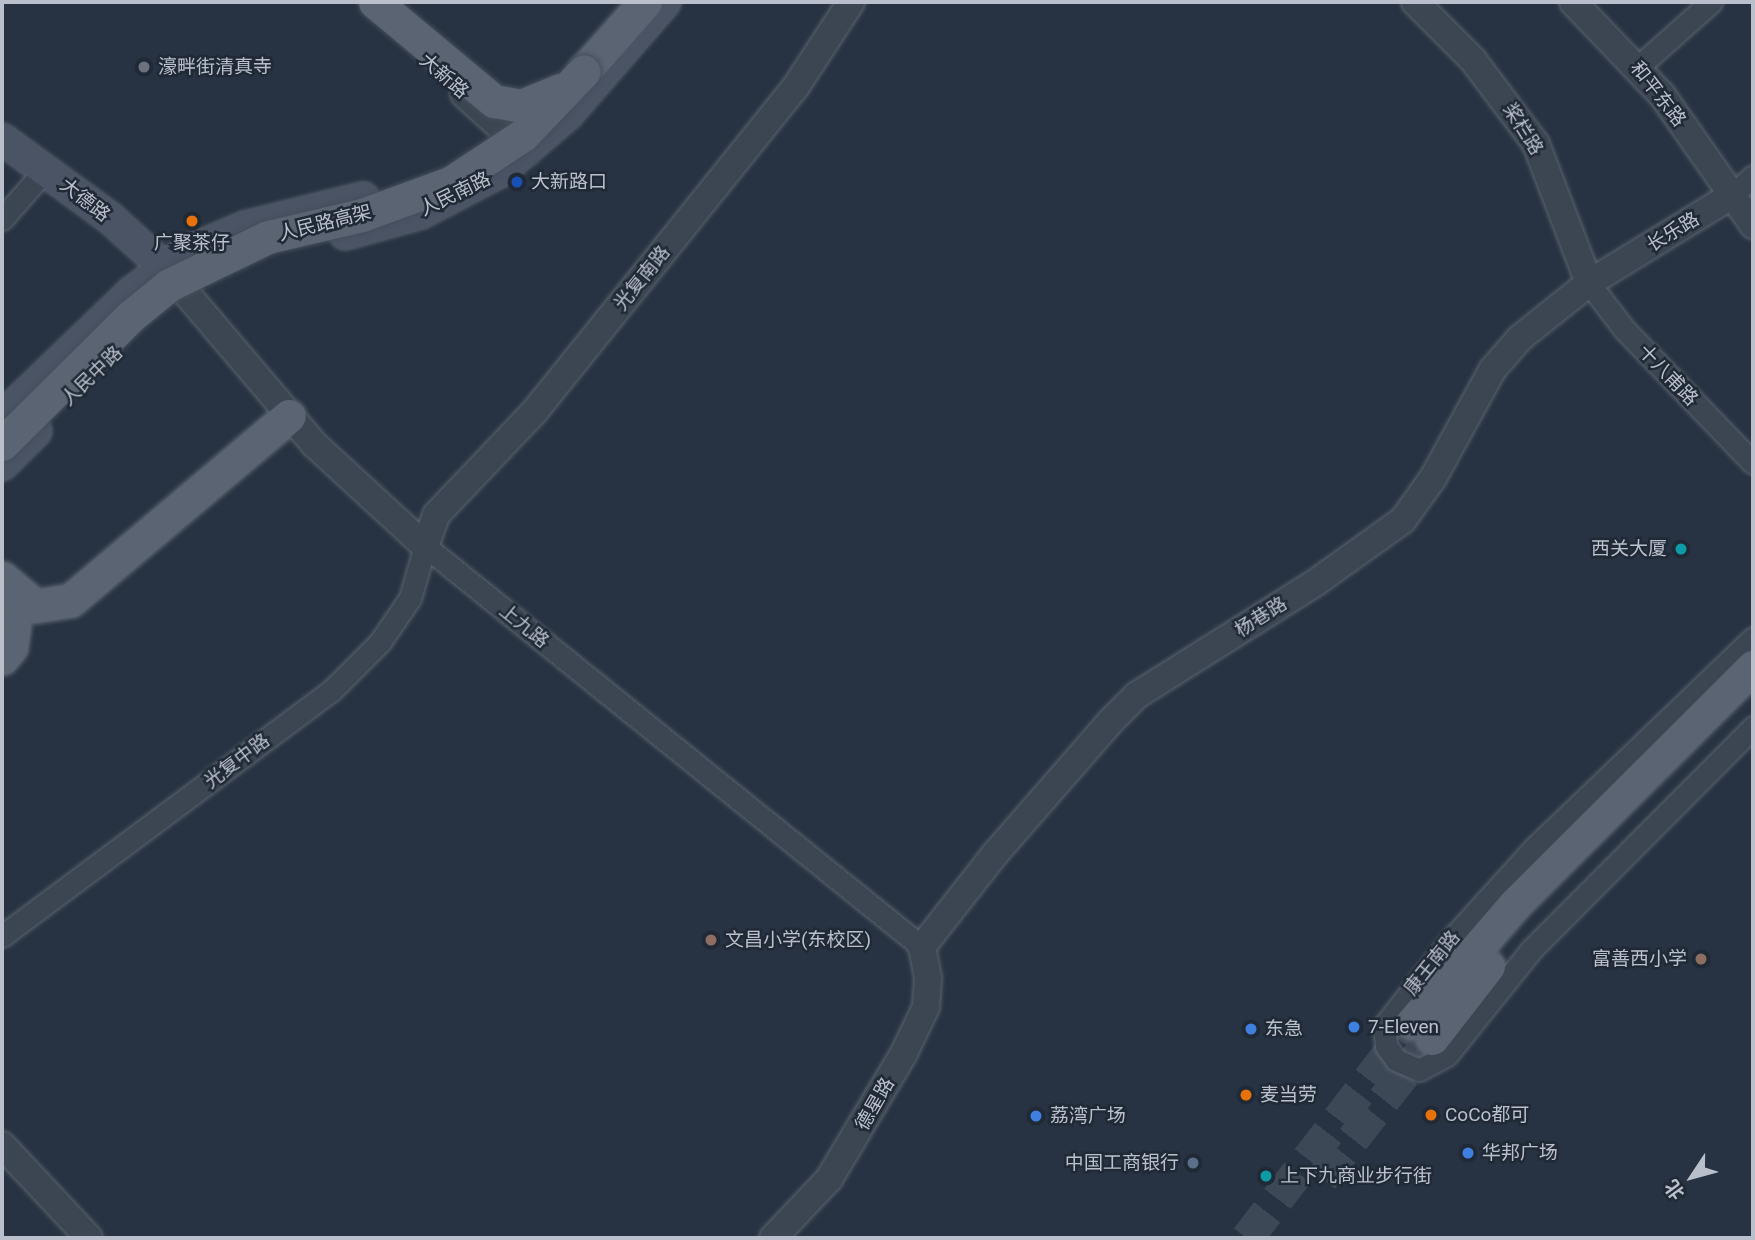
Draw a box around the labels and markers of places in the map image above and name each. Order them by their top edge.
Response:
place label: 濠畔街清真寺 [158,56,272,78]
marker: 濠畔街清真寺 [136,59,152,75]
place label: 大新路口 [531,171,607,193]
marker: 大新路口 [509,174,525,190]
marker: 广聚茶仔 [184,213,200,229]
place label: 广聚茶仔 [154,232,230,254]
place label: 西关大厦 [1591,538,1667,560]
marker: 西关大厦 [1673,541,1689,557]
place label: 文昌小学(东校区) [725,929,871,951]
marker: 文昌小学(东校区) [703,932,719,948]
place label: 富善西小学 [1592,948,1687,970]
marker: 富善西小学 [1693,951,1709,967]
place label: 7-Eleven [1368,1016,1439,1038]
place label: 东急 [1265,1018,1303,1040]
marker: 7-Eleven [1346,1019,1362,1035]
marker: 东急 [1243,1021,1259,1037]
place label: 麦当劳 [1260,1084,1317,1106]
marker: 麦当劳 [1238,1087,1254,1103]
place label: CoCo都可 [1445,1104,1529,1126]
place label: 荔湾广场 [1050,1105,1126,1127]
marker: CoCo都可 [1423,1107,1439,1123]
marker: 荔湾广场 [1028,1108,1044,1124]
place label: 华邦广场 [1482,1142,1558,1164]
marker: 华邦广场 [1460,1145,1476,1161]
place label: 中国工商银行 [1065,1152,1179,1174]
marker: 中国工商银行 [1185,1155,1201,1171]
place label: 上下九商业步行街 [1280,1165,1432,1187]
marker: 上下九商业步行街 [1258,1168,1274,1184]

